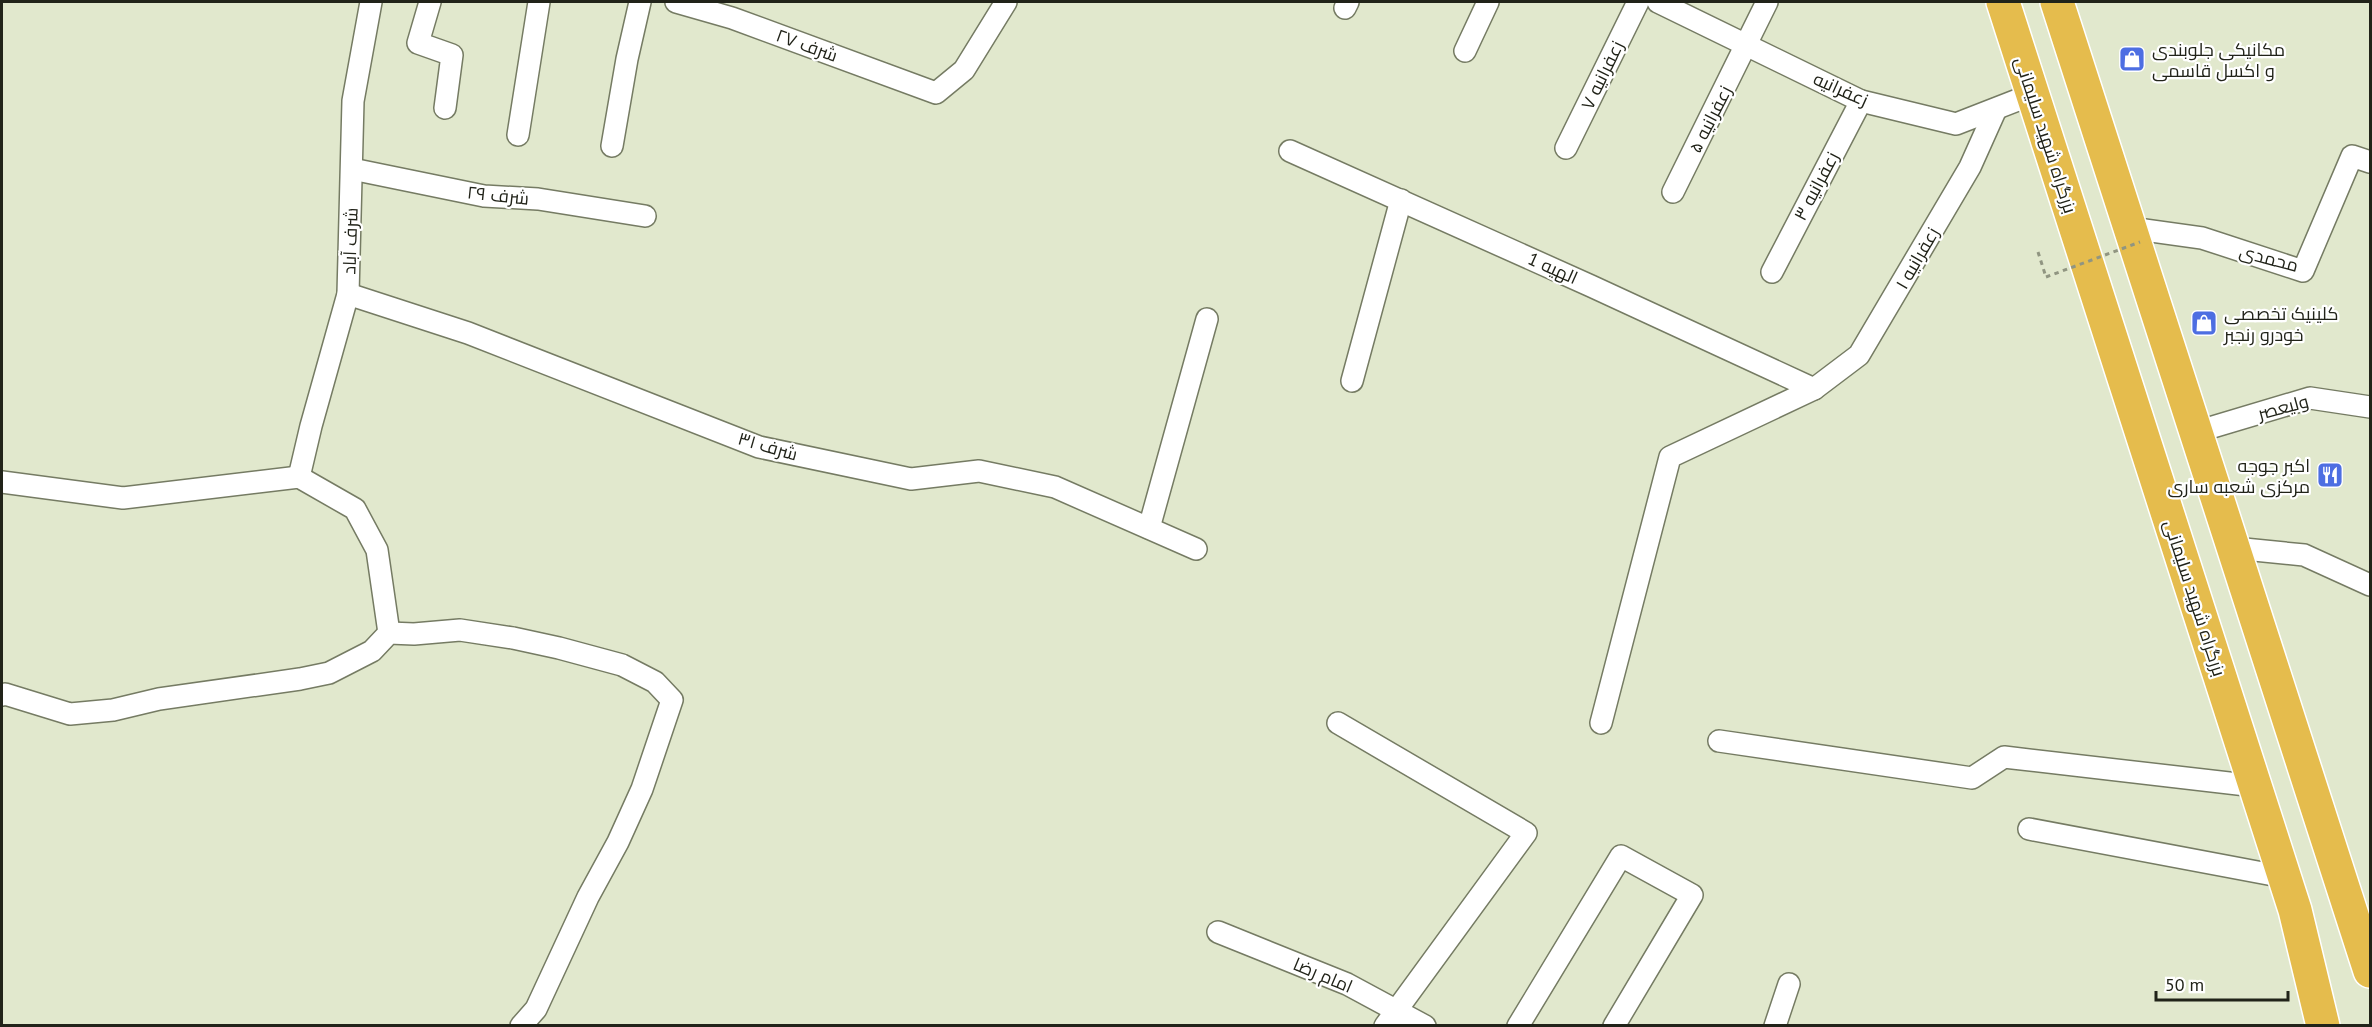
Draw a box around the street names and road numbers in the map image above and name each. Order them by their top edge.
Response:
street label: شرف ۲۷ [773,23,841,67]
street label: زعفرانیه ۷ [1576,37,1628,113]
street label: بزرگراه شهید سلیمانی [2010,54,2082,216]
street label: زعفرانیه [1810,67,1872,111]
street label: زعفرانیه ۵ [1683,82,1737,156]
street label: زعفرانیه ۳ [1788,148,1844,224]
street label: شرف ۲۹ [466,180,530,210]
street label: شرف آباد [337,207,363,275]
street label: زعفرانیه ۱ [1890,223,1944,293]
street label: محمدی [2237,239,2301,277]
street label: الهیه 1 [1525,247,1581,289]
street label: ولیعصر [2254,389,2311,425]
street label: شرف ۳۱ [735,427,801,465]
street label: بزرگراه شهید سلیمانی [2159,517,2231,679]
street label: امام رضا [1289,952,1356,999]

